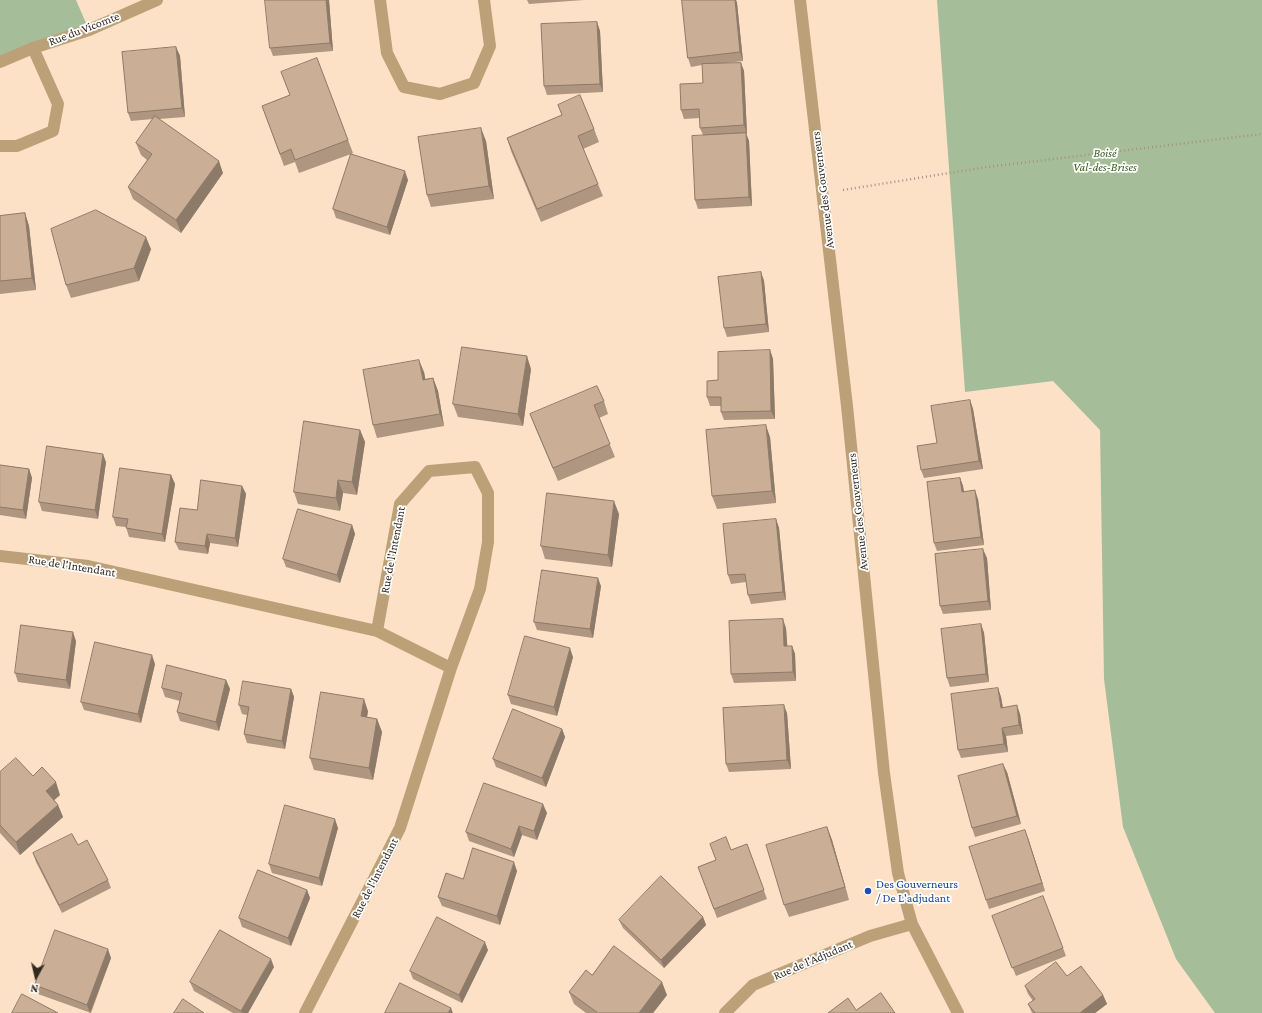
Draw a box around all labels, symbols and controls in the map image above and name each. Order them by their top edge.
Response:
street label: Rue du Vicomte [47,9,121,49]
street label: Avenue des Gouverneurs [809,131,837,249]
park label: Boisé Val-des-Brises [1073,146,1137,174]
street label: Avenue des Gouverneurs [845,453,871,571]
street label: Rue de l'Intendant [378,505,408,595]
street label: Rue de l'Intendant [27,552,117,580]
street label: Rue de l'Intendant [349,835,401,921]
place label: Des Gouverneurs / De L'adjudant [876,877,958,905]
marker: Des Gouverneurs / De L'adjudant [863,886,873,896]
street label: Rue de l'Adjudant [771,937,855,983]
north arrow [16,957,56,997]
text: N [30,982,39,995]

